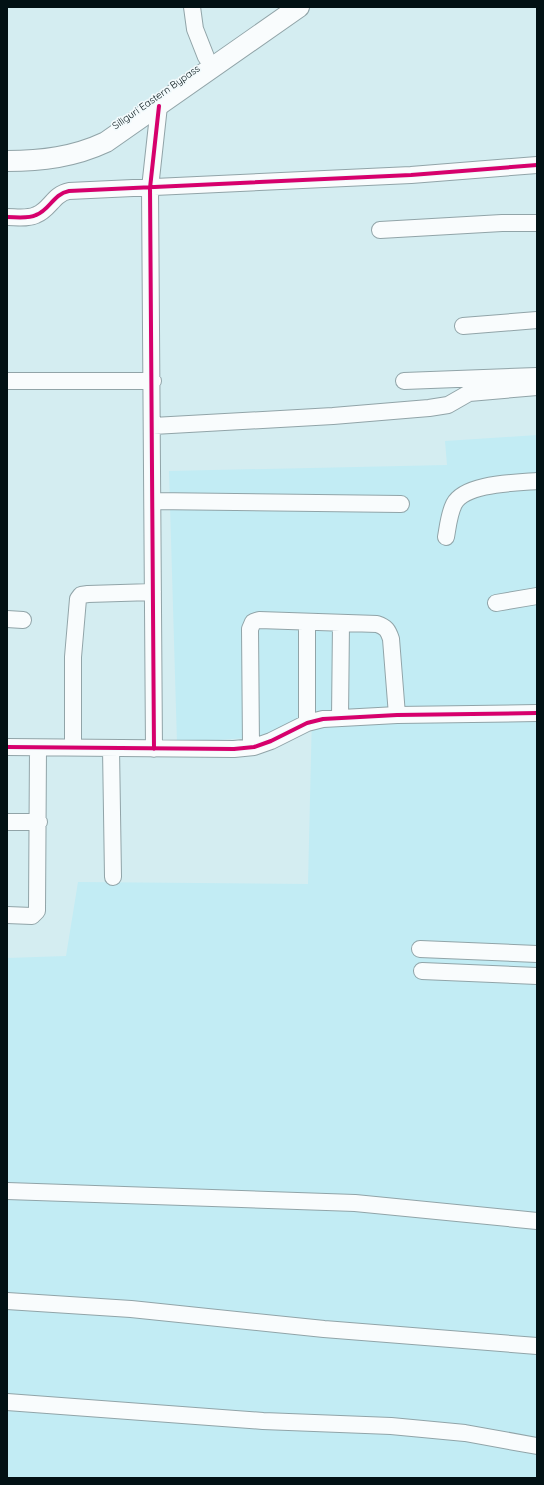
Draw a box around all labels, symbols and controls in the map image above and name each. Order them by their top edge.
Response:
street label: Siliguri Eastern Bypass [110,62,203,132]

